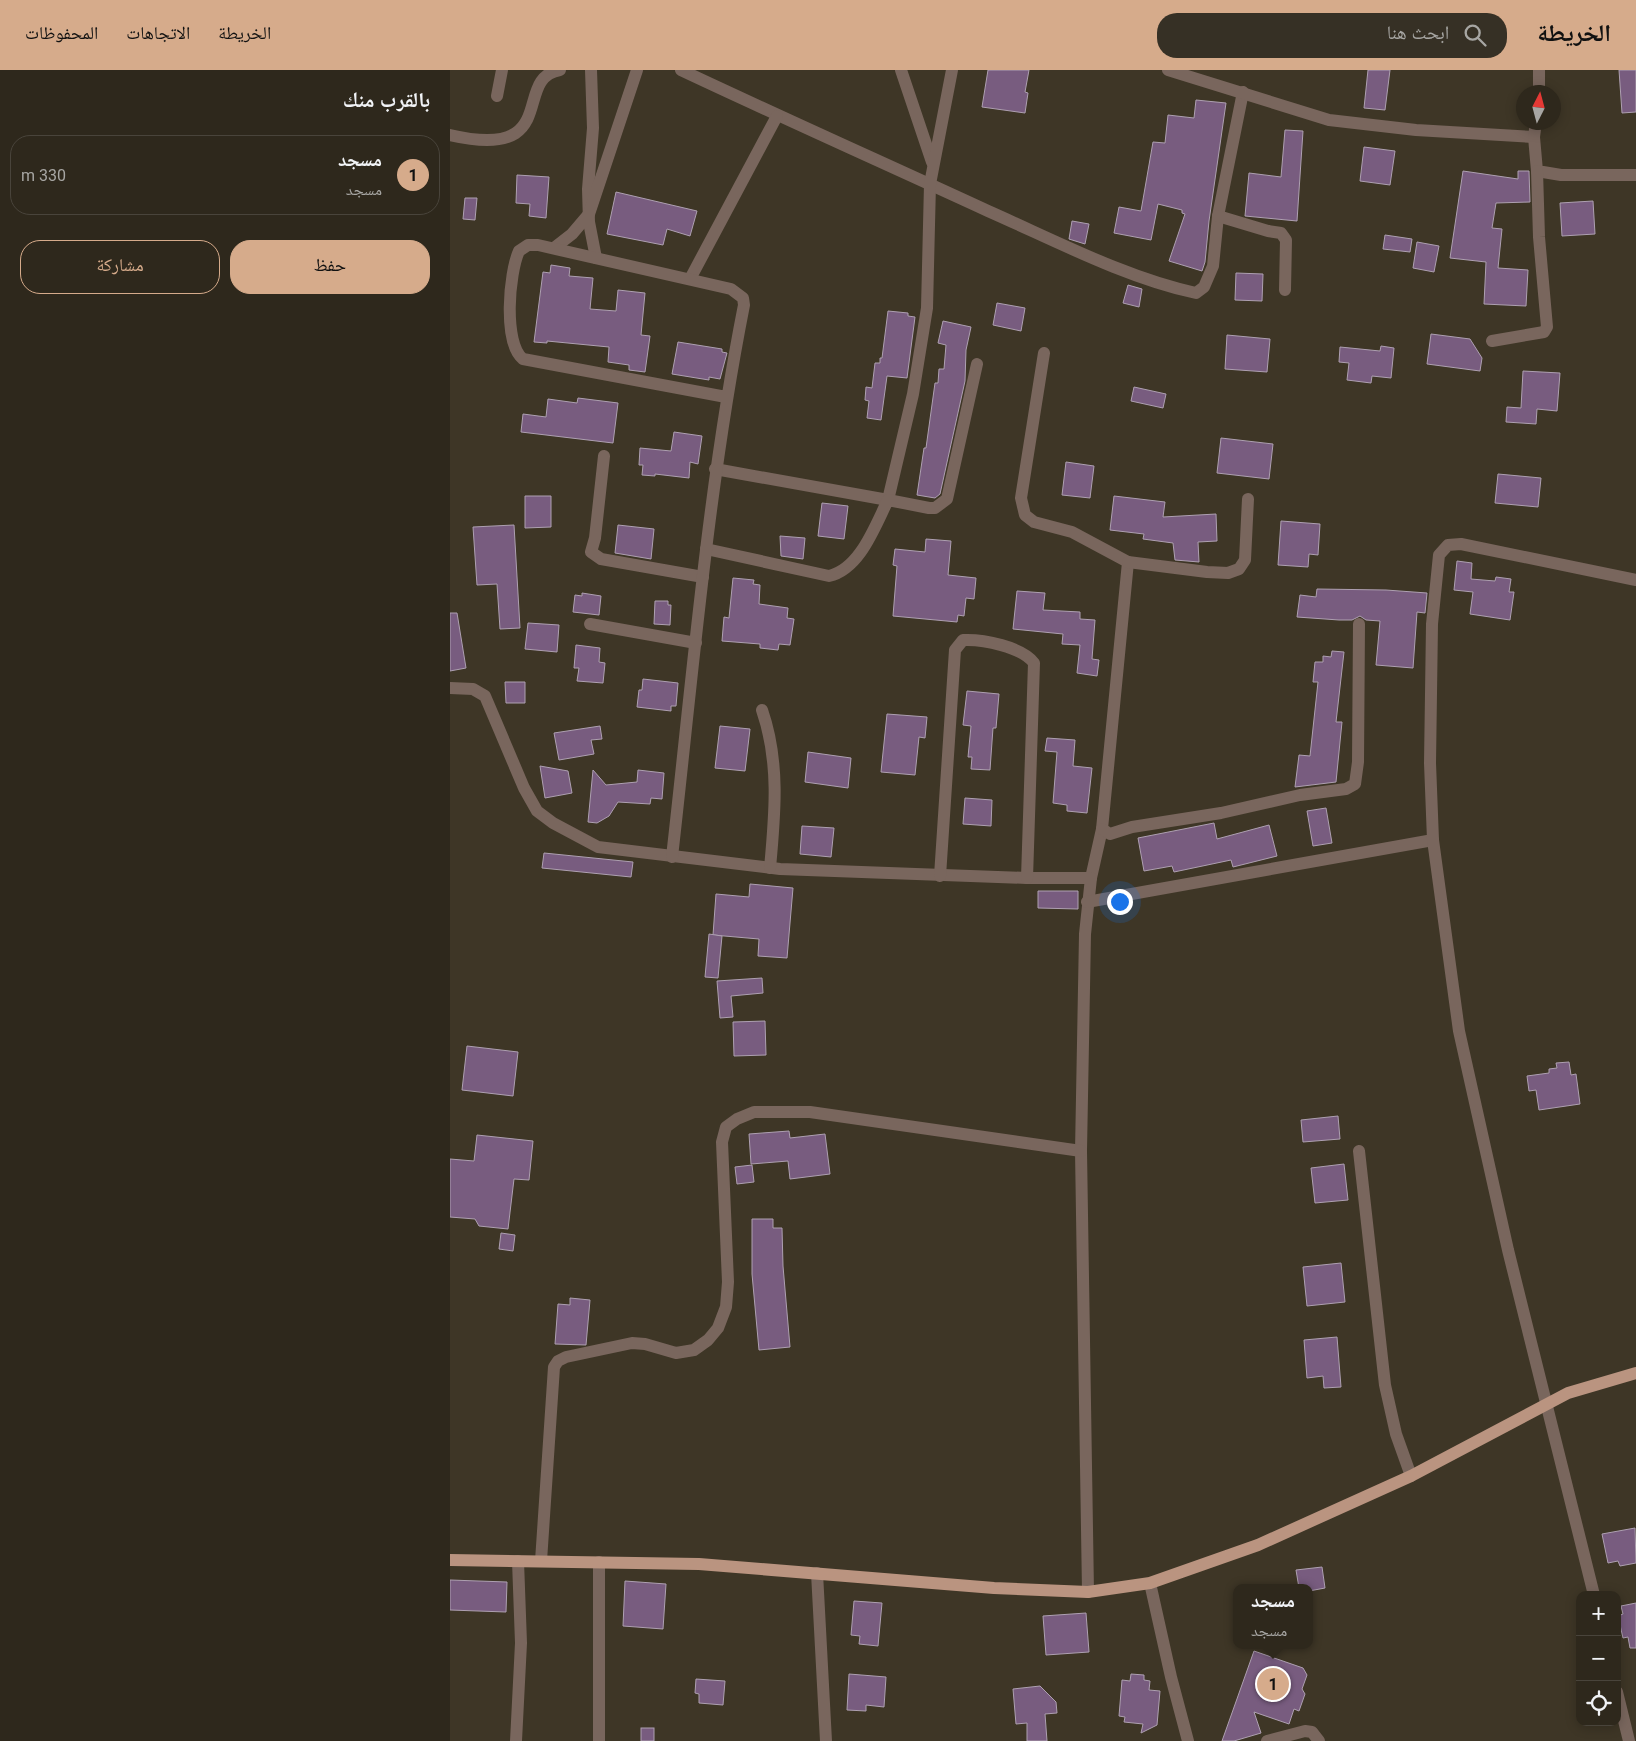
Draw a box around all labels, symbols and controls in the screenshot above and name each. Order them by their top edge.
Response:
search box [1157,13,1507,58]
text: الخريطة [1537,19,1611,47]
text: ابحث هنا [1387,21,1449,44]
icon: search [1461,21,1489,49]
text: المحفوظات [25,22,98,43]
text: الاتجاهات [126,22,190,43]
text: الخريطة [218,22,271,43]
north arrow [1516,85,1561,130]
text: بالقرب منك [343,88,430,112]
text: مسجد [338,148,382,171]
text: 330 m [21,166,66,185]
text: 1 [408,166,418,185]
text: مسجد [346,180,382,199]
button: مشاركة [20,240,220,294]
button: حفظ [230,240,430,294]
your location [1107,889,1133,915]
popup [1233,1584,1313,1649]
text: مسجد [1251,1589,1295,1612]
map controls [1576,1591,1621,1726]
button: + [1576,1591,1621,1636]
text: مسجد [1251,1621,1287,1640]
button: − [1576,1636,1621,1681]
pin: 1 [1257,1665,1289,1703]
button: locate [1576,1681,1621,1726]

